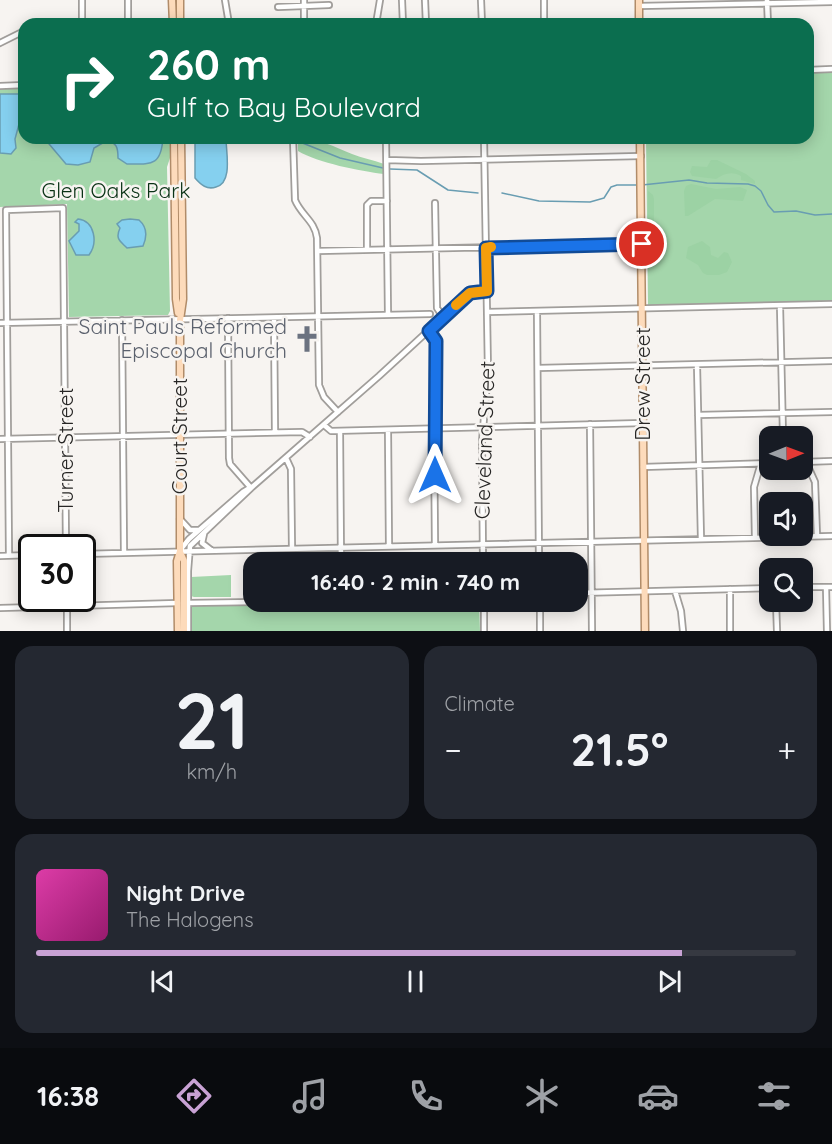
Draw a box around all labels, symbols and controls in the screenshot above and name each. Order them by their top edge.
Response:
text: 260 m [147,38,270,91]
icon: right [48,42,126,120]
text: Gulf to Bay Boulevard [147,90,421,124]
park label: Glen Oaks Park [42,177,190,203]
pin [616,218,667,269]
icon: arrive [625,227,658,260]
place label: Saint Pauls Reformed Episcopal Church [79,313,287,363]
church icon: Saint Pauls Reformed Episcopal Church [292,324,322,354]
street label: Drew Street [629,327,655,441]
street label: Cleveland Street [468,360,500,520]
street label: Court Street [166,378,192,494]
street label: Turner Street [52,387,78,513]
north arrow [759,426,813,480]
map controls [759,426,813,612]
position arrow [403,443,467,507]
button: sound [759,492,813,546]
speed limit sign: 30 [18,534,96,612]
button: search [759,558,813,612]
text: 16:40 · 2 min · 740 m [311,568,520,596]
text: 21 [174,671,249,769]
text: Climate [445,691,515,716]
text: 21.5° [571,721,668,777]
text: − [445,729,462,770]
text: + [777,729,796,770]
text: km/h [186,759,237,784]
text: Night Drive [126,879,245,907]
text: The Halogens [126,907,254,932]
icon: previous [146,965,179,998]
icon: pause [399,965,432,998]
icon: next [653,965,686,998]
icon: directions [173,1075,215,1117]
icon: music [289,1075,331,1117]
icon: phone [405,1075,447,1117]
icon: climate [521,1075,563,1117]
icon: car [637,1075,679,1117]
icon: filters [753,1075,795,1117]
text: 16:38 [37,1079,99,1113]

